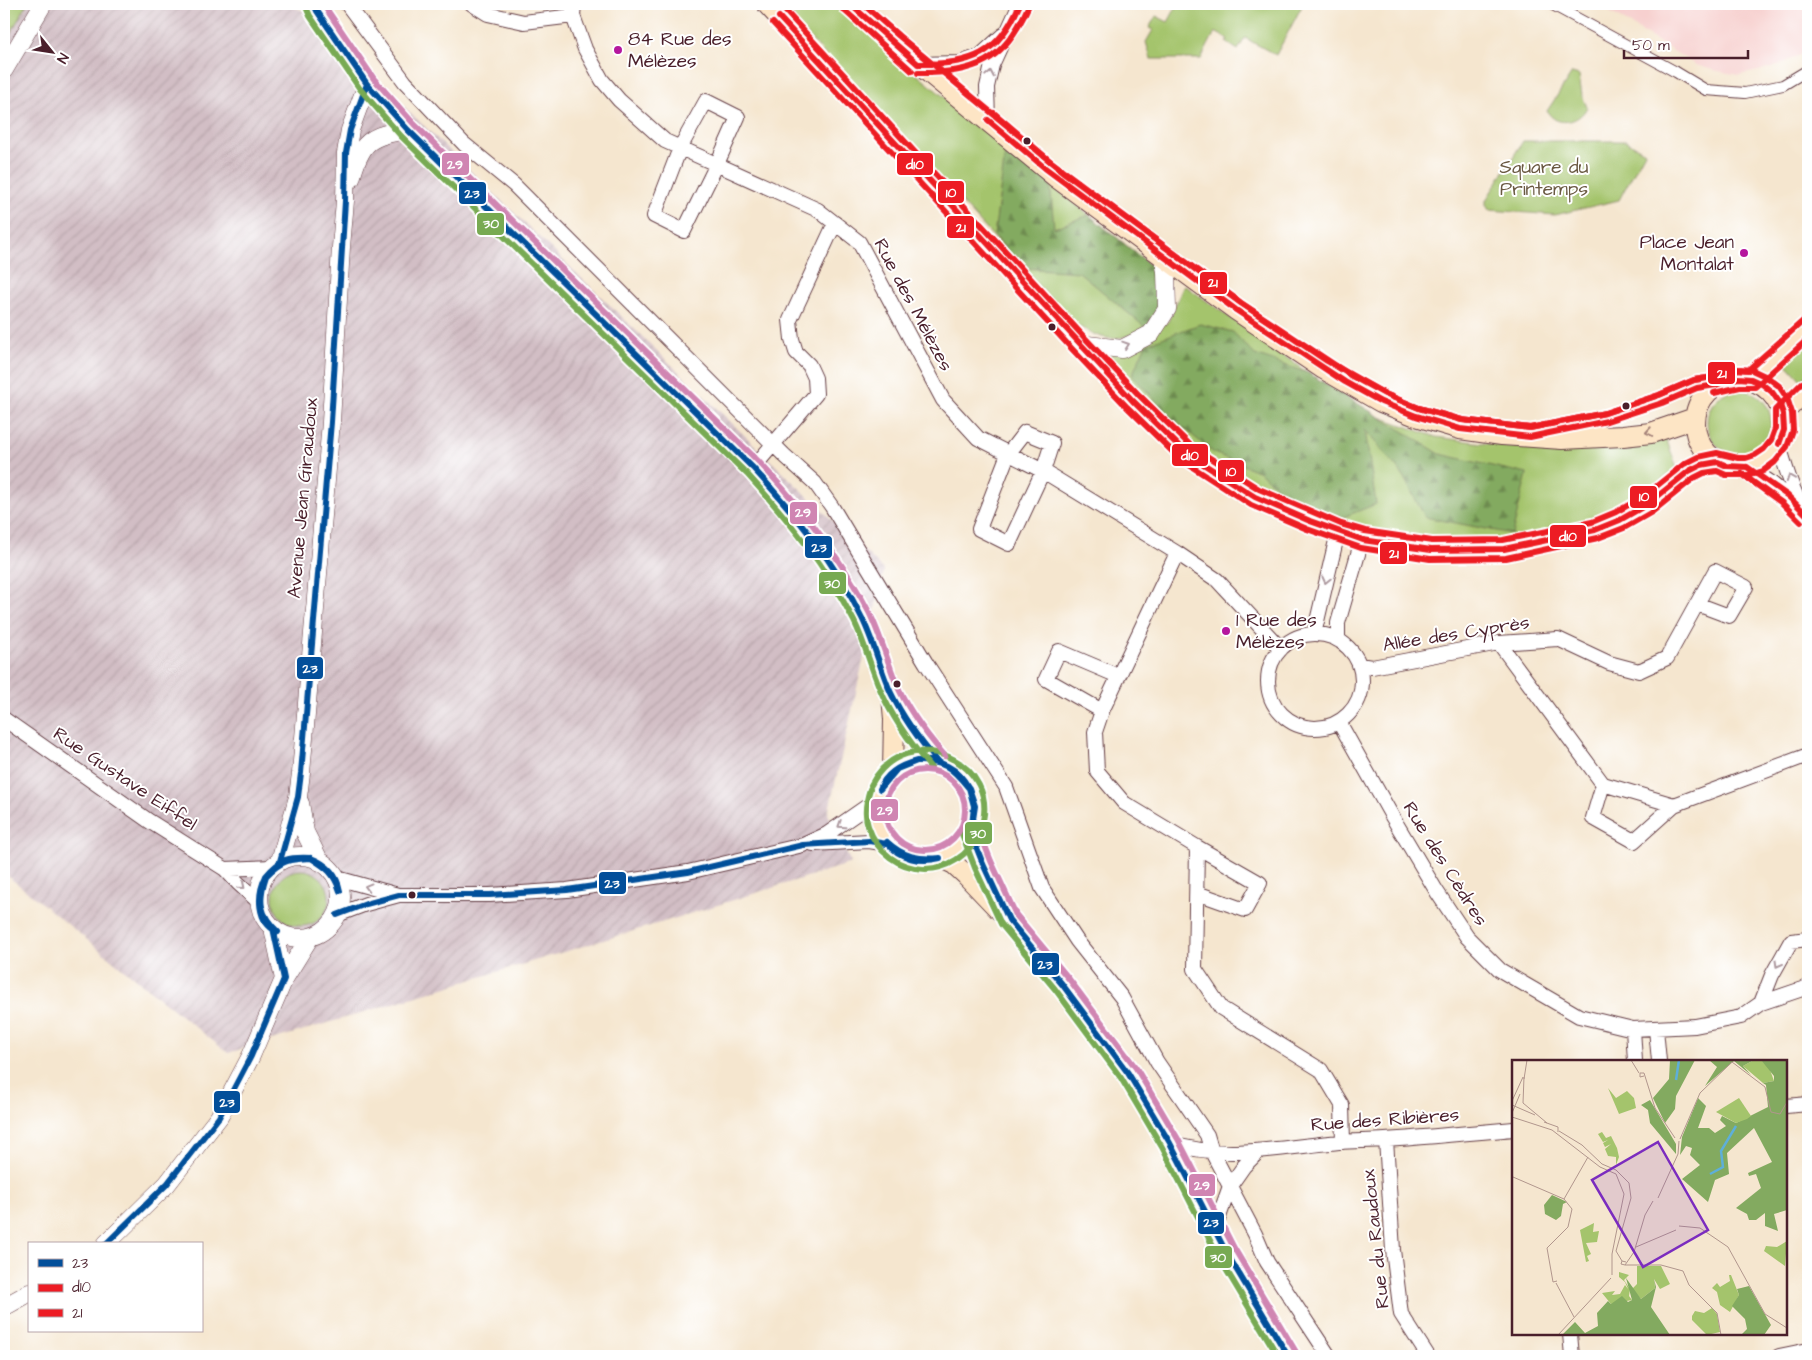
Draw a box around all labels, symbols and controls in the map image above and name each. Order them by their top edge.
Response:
place label: 84 Rue des Mélèzes [628,26,732,75]
north arrow [28,28,78,78]
scale bar [1624,28,1748,60]
text: 50 m [1632,35,1670,56]
marker: 84 Rue des Mélèzes [612,44,624,56]
text: N [51,49,73,67]
one-way arrow [984,70,995,79]
unlabelled marker [1022,136,1032,146]
line badge: 29 [441,152,470,176]
line badge: d10 [896,152,934,176]
park label: Square du Printemps [1499,154,1589,203]
text: 29 [446,155,463,175]
text: d10 [905,155,924,175]
line badge: 10 [937,180,965,204]
line badge: 23 [458,181,487,205]
text: 10 [946,183,956,203]
text: 23 [463,184,480,204]
line badge: 30 [476,212,505,236]
text: 30 [482,214,499,234]
line badge: 21 [946,215,975,239]
text: 21 [955,218,966,238]
place label: Place Jean Montalat [1640,229,1734,278]
street label: Rue des Mélèzes [867,234,959,376]
marker: Place Jean Montalat [1738,247,1750,259]
line badge: 21 [1199,271,1228,295]
text: 21 [1207,273,1218,293]
unlabelled marker [1047,322,1057,332]
one-way arrow [1121,341,1130,351]
line badge: 21 [1707,361,1736,385]
text: 21 [1716,364,1727,384]
street label: Avenue Jean Giraudoux [281,397,325,599]
unlabelled marker [1621,401,1631,411]
one-way arrow [1644,427,1653,437]
line badge: d10 [1171,443,1209,467]
text: d10 [1180,446,1199,466]
line badge: 10 [1217,459,1245,483]
text: 10 [1226,462,1236,482]
one-way arrow [1786,474,1796,482]
line badge: 10 [1629,485,1658,509]
text: 10 [1639,487,1649,507]
line badge: 29 [789,501,818,525]
text: 29 [794,503,811,523]
line badge: d10 [1549,524,1587,548]
text: d10 [1558,527,1577,547]
line badge: 23 [804,535,833,559]
text: 23 [810,538,827,558]
line badge: 21 [1379,541,1408,565]
text: 21 [1388,544,1399,564]
line badge: 30 [818,571,847,595]
text: 30 [823,574,840,594]
one-way arrow [1322,575,1332,584]
place label: 1 Rue des Mélèzes [1236,607,1317,656]
street label: Allée des Cyprès [1381,609,1531,660]
marker: 1 Rue des Mélèzes [1220,625,1232,637]
line badge: 23 [296,656,324,680]
text: 23 [301,659,318,679]
unlabelled marker [892,679,902,689]
street label: Rue Gustave Eiffel [48,721,202,837]
street label: Rue des Cèdres [1396,797,1494,931]
line badge: 29 [870,798,899,822]
text: 29 [876,801,893,821]
one-way arrow [837,819,847,828]
line badge: 30 [964,821,993,845]
text: 30 [969,824,986,844]
line badge: 23 [598,871,627,895]
text: 23 [603,874,620,894]
one-way arrow [236,880,245,889]
one-way arrow [364,882,372,892]
unlabelled marker [407,890,417,900]
line badge: 23 [1031,952,1060,976]
text: 23 [1036,955,1053,975]
one-way arrow [1775,958,1785,967]
inset map [1512,1060,1787,1335]
line badge: 23 [213,1090,241,1114]
text: 23 [218,1093,235,1113]
street label: Rue des Ribières [1310,1101,1460,1139]
street label: Rue du Raudoux [1355,1168,1397,1310]
line badge: 29 [1188,1173,1216,1197]
text: 29 [1193,1176,1210,1196]
line badge: 23 [1197,1211,1225,1235]
text: 23 [1202,1213,1219,1233]
legend [28,1242,202,1332]
line badge: 30 [1204,1245,1233,1269]
text: 30 [1209,1248,1226,1268]
text: 23 [72,1253,89,1274]
text: d10 [72,1277,92,1298]
text: 21 [72,1303,83,1324]

